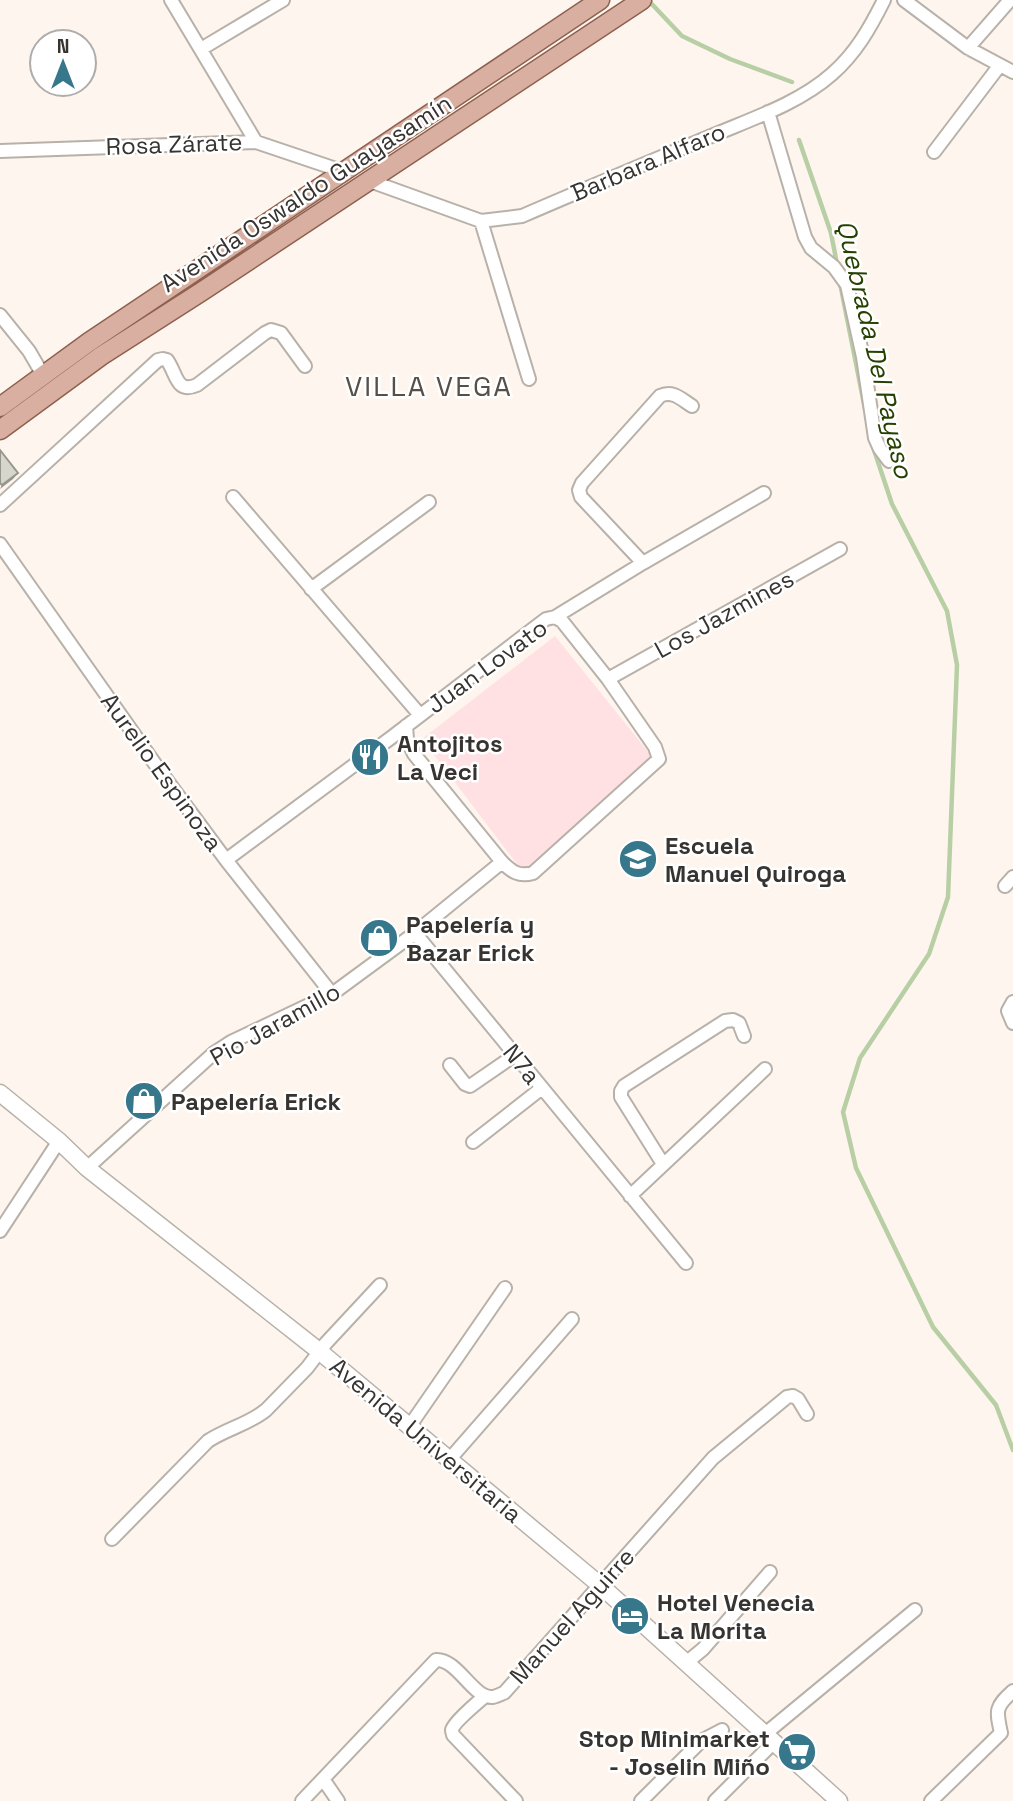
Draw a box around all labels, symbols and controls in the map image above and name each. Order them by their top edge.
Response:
north arrow [28,28,98,98]
text: N [57,34,69,59]
street label: Avenida Oswaldo Guayasamín [155,87,457,299]
street label: Barbara Alfaro [566,116,730,208]
street label: Rosa Zárate [105,126,243,162]
water label: Quebrada Del Payaso [829,217,921,482]
district label: VILLA VEGA [345,368,513,404]
street label: Los Jazmines [649,563,799,665]
street label: Juan Lovato [421,612,553,720]
street label: Aurelio Espinoza [94,687,230,857]
place label: Antojitos La Veci [397,728,502,787]
restaurant icon: Antojitos La Veci [349,736,391,778]
place label: Escuela Manuel Quiroga [665,830,846,889]
school or university icon: Escuela Manuel Quiroga [617,838,659,880]
place label: Papelería y Bazar Erick [406,909,535,968]
shop icon: Papelería y Bazar Erick [358,917,400,959]
street label: Pio Jaramillo [204,975,346,1073]
street label: N7a [496,1037,548,1091]
shop icon: Papelería Erick [123,1080,165,1122]
place label: Papelería Erick [171,1086,342,1117]
street label: Avenida Universitaria [324,1351,529,1530]
street label: Manuel Aguirre [503,1541,641,1691]
place label: Hotel Venecia La Morita [657,1587,815,1646]
hotel icon: Hotel Venecia La Morita [609,1595,651,1637]
place label: Stop Minimarket - Joselin Miño [579,1723,770,1782]
supermarket icon: Stop Minimarket - Joselin Miño [776,1731,818,1773]

